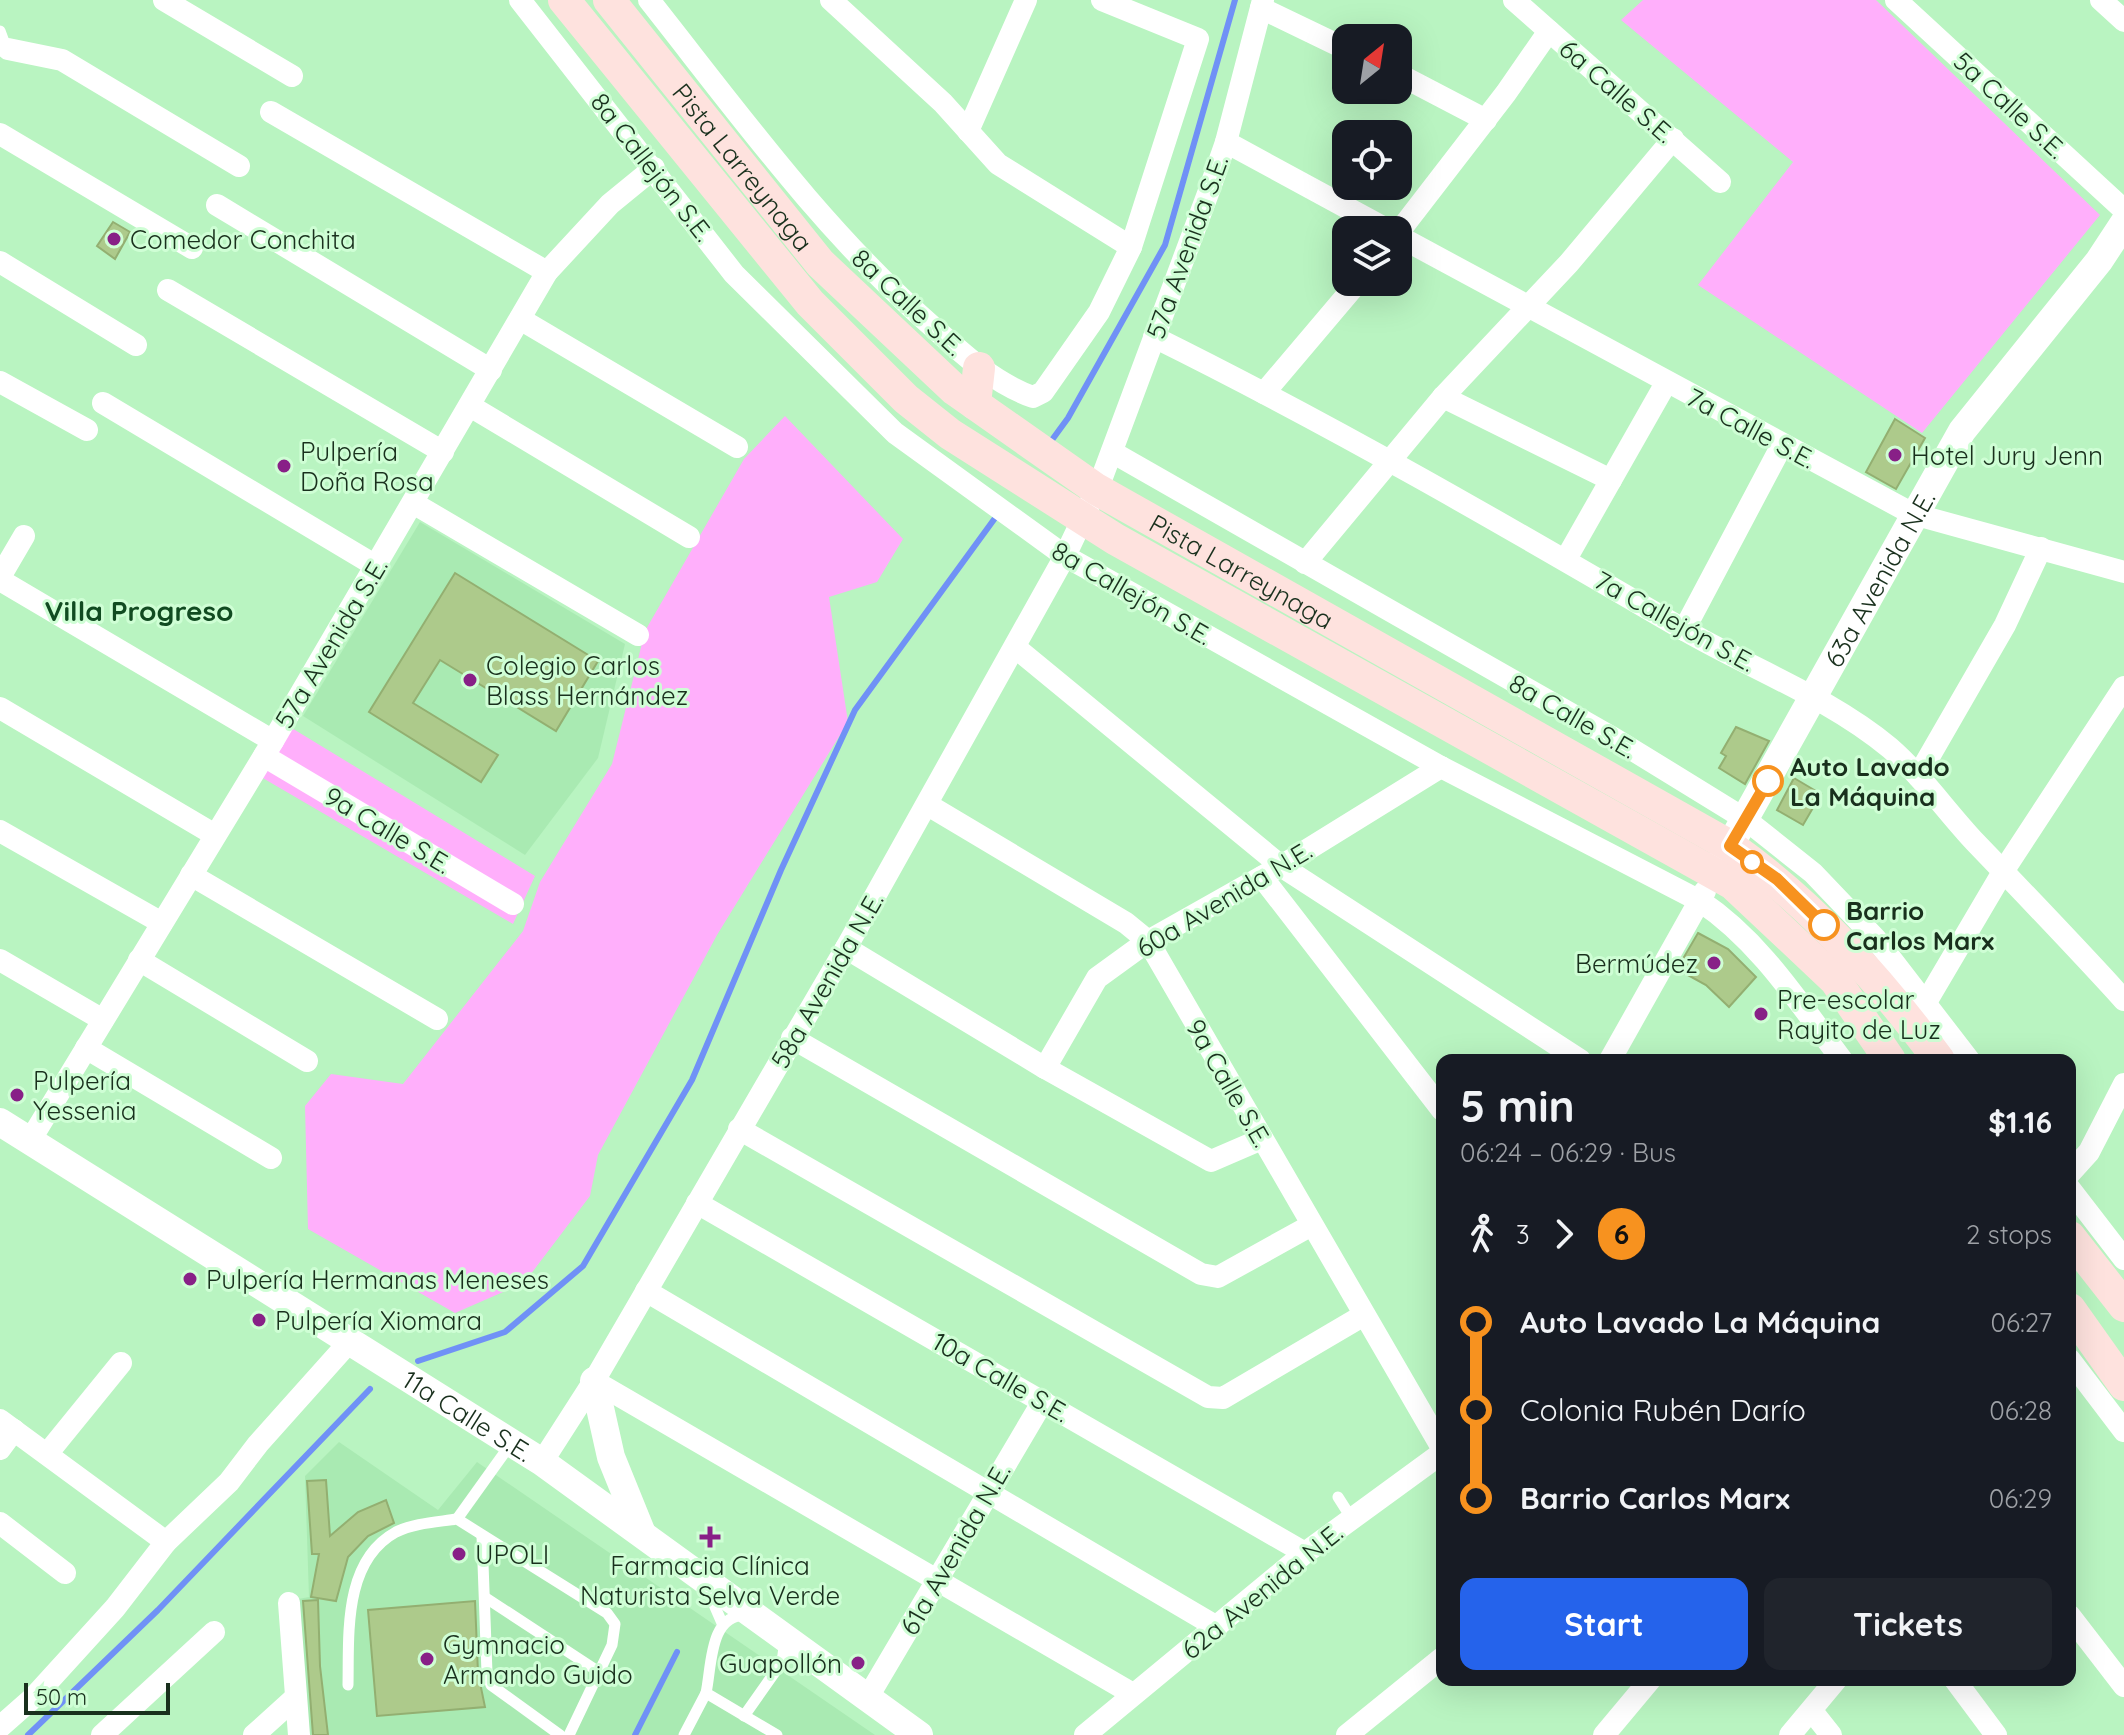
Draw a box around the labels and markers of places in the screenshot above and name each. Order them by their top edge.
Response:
place label: Comedor Conchita [130,223,356,256]
marker: Comedor Conchita [105,230,123,248]
place label: Pulpería Doña Rosa [300,435,434,498]
place label: Hotel Jury Jenn [1911,439,2103,472]
marker: Hotel Jury Jenn [1886,446,1904,464]
marker: Pulpería Doña Rosa [275,457,293,475]
place label: Colegio Carlos Blass Hernández [486,649,688,712]
marker: Colegio Carlos Blass Hernández [461,671,479,689]
place label: Auto Lavado La Máquina [1790,750,1950,813]
marker: Auto Lavado La Máquina [1753,766,1783,796]
unlabelled marker [1741,851,1763,873]
place label: Barrio Carlos Marx [1846,894,1995,957]
marker: Barrio Carlos Marx [1809,910,1839,940]
place label: Bermúdez [1575,947,1698,980]
marker: Bermúdez [1705,954,1723,972]
place label: Pre-escolar Rayito de Luz [1777,983,1941,1046]
marker: Pre-escolar Rayito de Luz [1752,1005,1770,1023]
place label: Pulpería Yessenia [33,1064,137,1127]
marker: Pulpería Yessenia [8,1086,26,1104]
place label: Pulpería Hermanas Meneses [206,1263,549,1296]
marker: Pulpería Hermanas Meneses [181,1270,199,1288]
place label: Pulpería Xiomara [275,1304,482,1337]
marker: Pulpería Xiomara [250,1311,268,1329]
marker: Farmacia Clínica Naturista Selva Verde [701,1528,719,1546]
place label: UPOLI [475,1538,549,1571]
marker: UPOLI [450,1545,468,1563]
place label: Farmacia Clínica Naturista Selva Verde [580,1549,840,1612]
place label: Gymnacio Armando Guido [443,1628,633,1691]
place label: Guapollón [719,1647,842,1680]
marker: Gymnacio Armando Guido [418,1650,436,1668]
marker: Guapollón [849,1654,867,1672]

